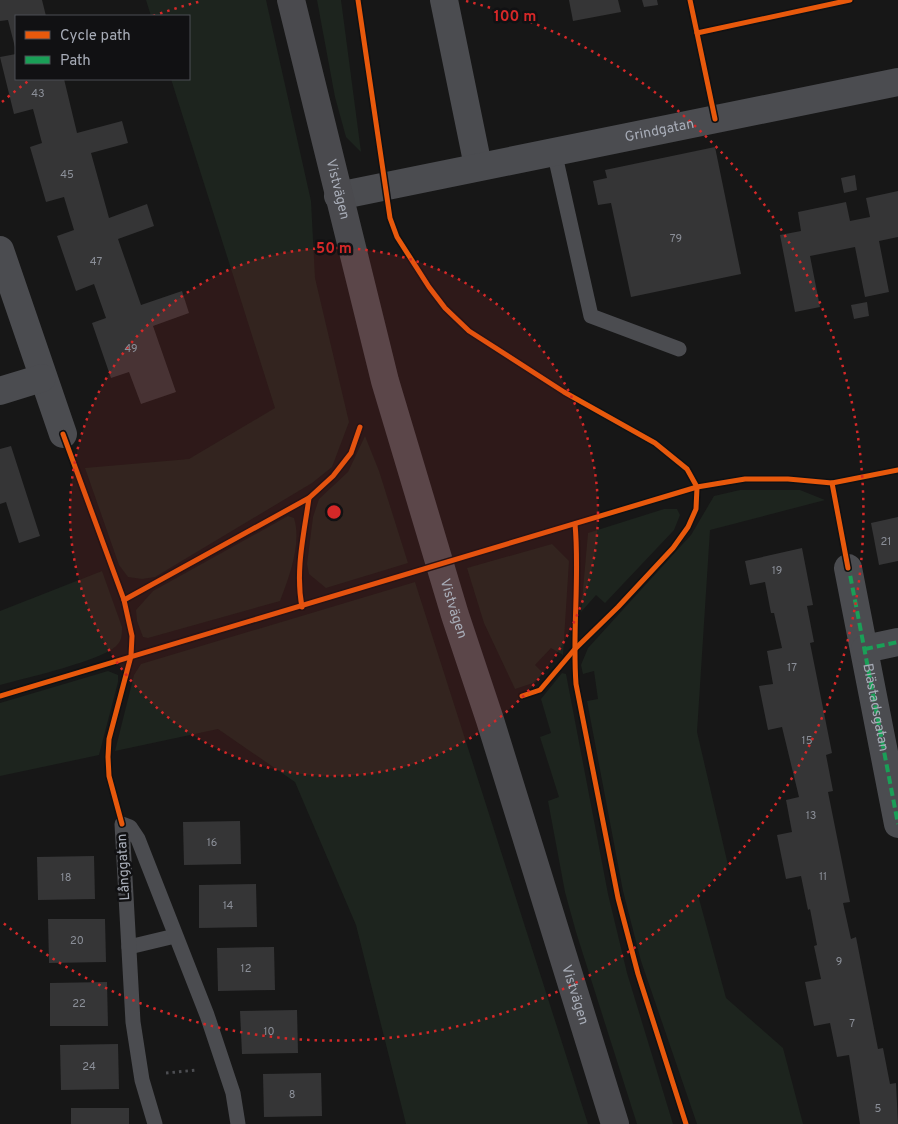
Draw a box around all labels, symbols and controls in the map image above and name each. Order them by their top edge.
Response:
text: 100 m [494,8,536,27]
legend [15,15,190,80]
text: Cycle path [60,27,131,46]
text: Path [60,52,91,71]
house number: 43 [31,87,45,101]
street label: Grindgatan [623,115,696,146]
street label: Vistvägen [322,157,353,221]
house number: 45 [60,168,74,182]
house number: 79 [670,232,682,246]
text: 50 m [316,240,352,259]
house number: 47 [90,255,102,269]
house number: 49 [124,342,138,356]
centre of rings [325,503,343,521]
house number: 21 [881,535,891,549]
house number: 19 [772,564,782,578]
street label: Vistvägen [436,577,471,641]
house number: 17 [787,661,797,675]
street label: Blästadsgatan [859,662,892,753]
house number: 15 [802,734,813,748]
house number: 13 [806,809,816,823]
street label: Långgatan [114,833,134,901]
house number: 16 [207,836,217,850]
house number: 11 [819,870,827,884]
house number: 18 [61,871,71,885]
house number: 14 [223,899,234,913]
house number: 20 [70,934,84,948]
house number: 9 [836,955,842,969]
house number: 12 [241,962,251,976]
street label: Vistvägen [558,963,592,1027]
house number: 22 [72,997,86,1011]
house number: 7 [849,1017,855,1031]
house number: 10 [263,1025,275,1039]
house number: 24 [82,1060,96,1074]
house number: 8 [289,1088,295,1102]
house number: 5 [875,1102,882,1116]

